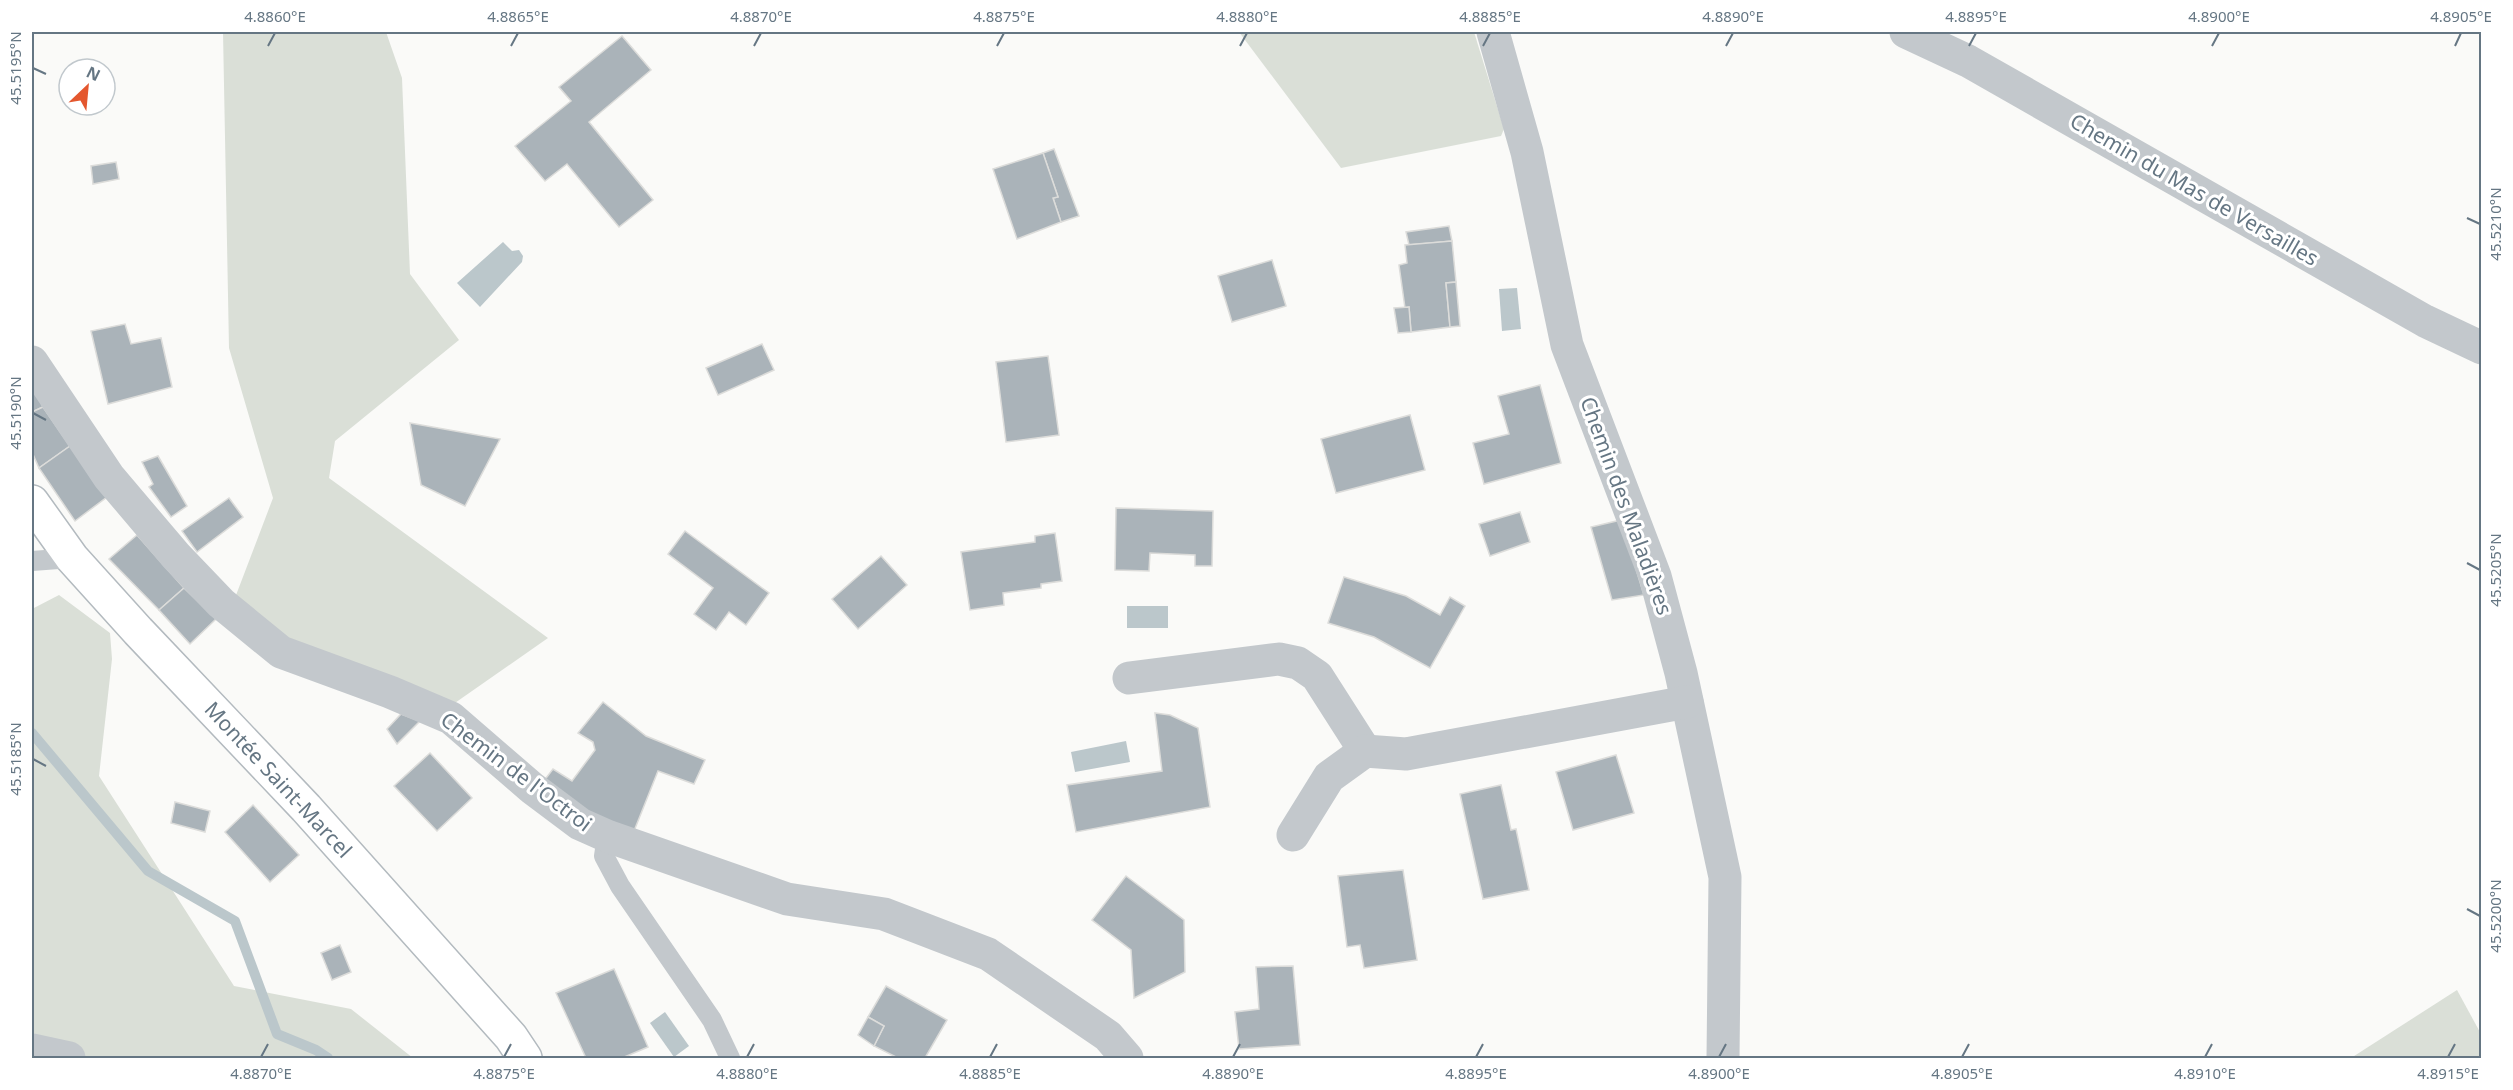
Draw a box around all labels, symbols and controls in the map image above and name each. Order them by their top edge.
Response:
text: 4.8860°E [244,6,306,26]
text: 4.8865°E [487,6,549,26]
text: 4.8870°E [730,6,792,26]
text: 4.8875°E [973,6,1035,26]
text: 4.8880°E [1216,6,1278,26]
text: 4.8885°E [1459,6,1521,26]
text: 4.8890°E [1702,6,1764,26]
text: 4.8895°E [1945,6,2007,26]
text: 4.8900°E [2188,6,2250,26]
text: 4.8905°E [2430,6,2492,26]
text: 45.5195°N [5,31,25,105]
north arrow [57,57,117,117]
text: N [83,61,104,86]
street label: Chemin du Mas de Versailles [2065,106,2324,272]
text: 45.5210°N [2485,187,2505,261]
text: 45.5190°N [5,376,25,450]
street label: Chemin des Maladières [1574,393,1679,619]
text: 45.5205°N [2485,533,2505,607]
street label: Montée Saint-Marcel [199,695,359,863]
street label: Chemin de l'Octroi [435,705,598,837]
text: 45.5185°N [5,722,25,796]
text: 45.5200°N [2485,879,2505,953]
text: 4.8870°E [230,1063,292,1083]
text: 4.8875°E [473,1063,535,1083]
text: 4.8880°E [716,1063,778,1083]
text: 4.8885°E [959,1063,1021,1083]
text: 4.8890°E [1202,1063,1264,1083]
text: 4.8895°E [1445,1063,1507,1083]
text: 4.8900°E [1688,1063,1750,1083]
text: 4.8905°E [1931,1063,1993,1083]
text: 4.8910°E [2174,1063,2236,1083]
text: 4.8915°E [2417,1063,2479,1083]

